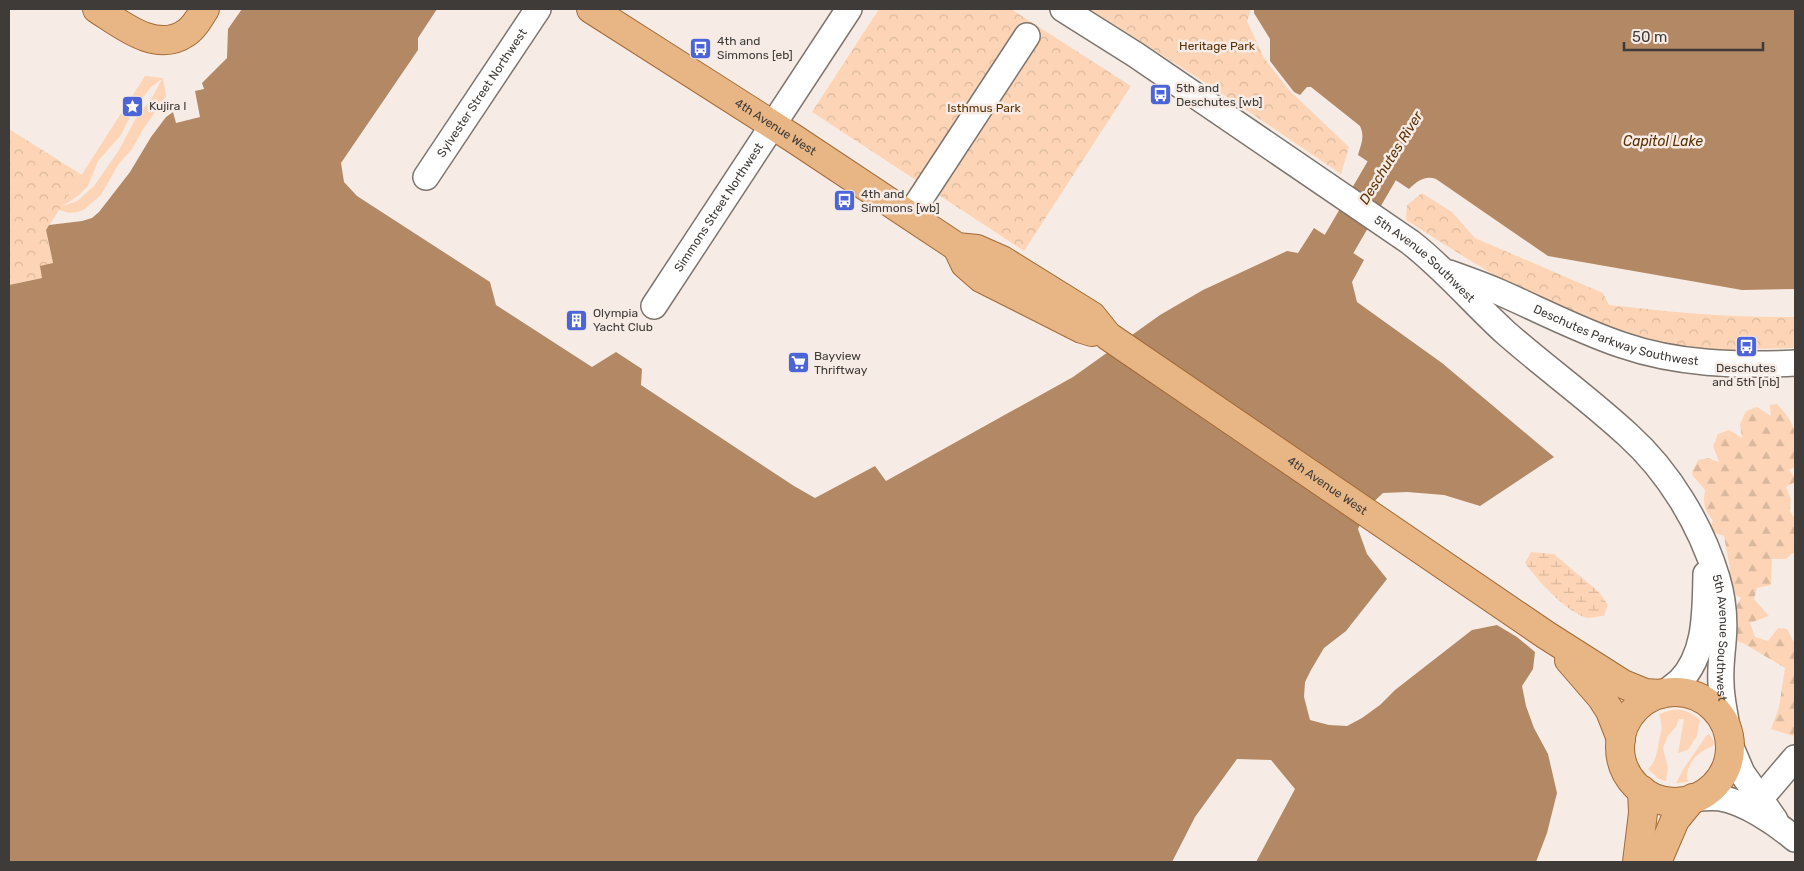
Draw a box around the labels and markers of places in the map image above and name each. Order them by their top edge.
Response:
place label: 4th and Simmons [eb] [717,34,793,62]
bus stop icon: 4th and Simmons [eb] [689,36,713,60]
place label: 5th and Deschutes [wb] [1176,81,1263,109]
bus stop icon: 5th and Deschutes [wb] [1148,83,1172,107]
place icon: Kujira I [121,94,145,118]
place label: Kujira I [149,99,186,113]
place label: 4th and Simmons [wb] [861,187,940,215]
bus stop icon: 4th and Simmons [wb] [833,189,857,213]
place label: Olympia Yacht Club [593,306,653,334]
building icon: Olympia Yacht Club [565,308,589,332]
bus stop icon: Deschutes and 5th [nb] [1734,335,1758,359]
place label: Bayview Thriftway [814,349,868,377]
supermarket icon: Bayview Thriftway [786,351,810,375]
place label: Deschutes and 5th [nb] [1712,361,1780,389]

